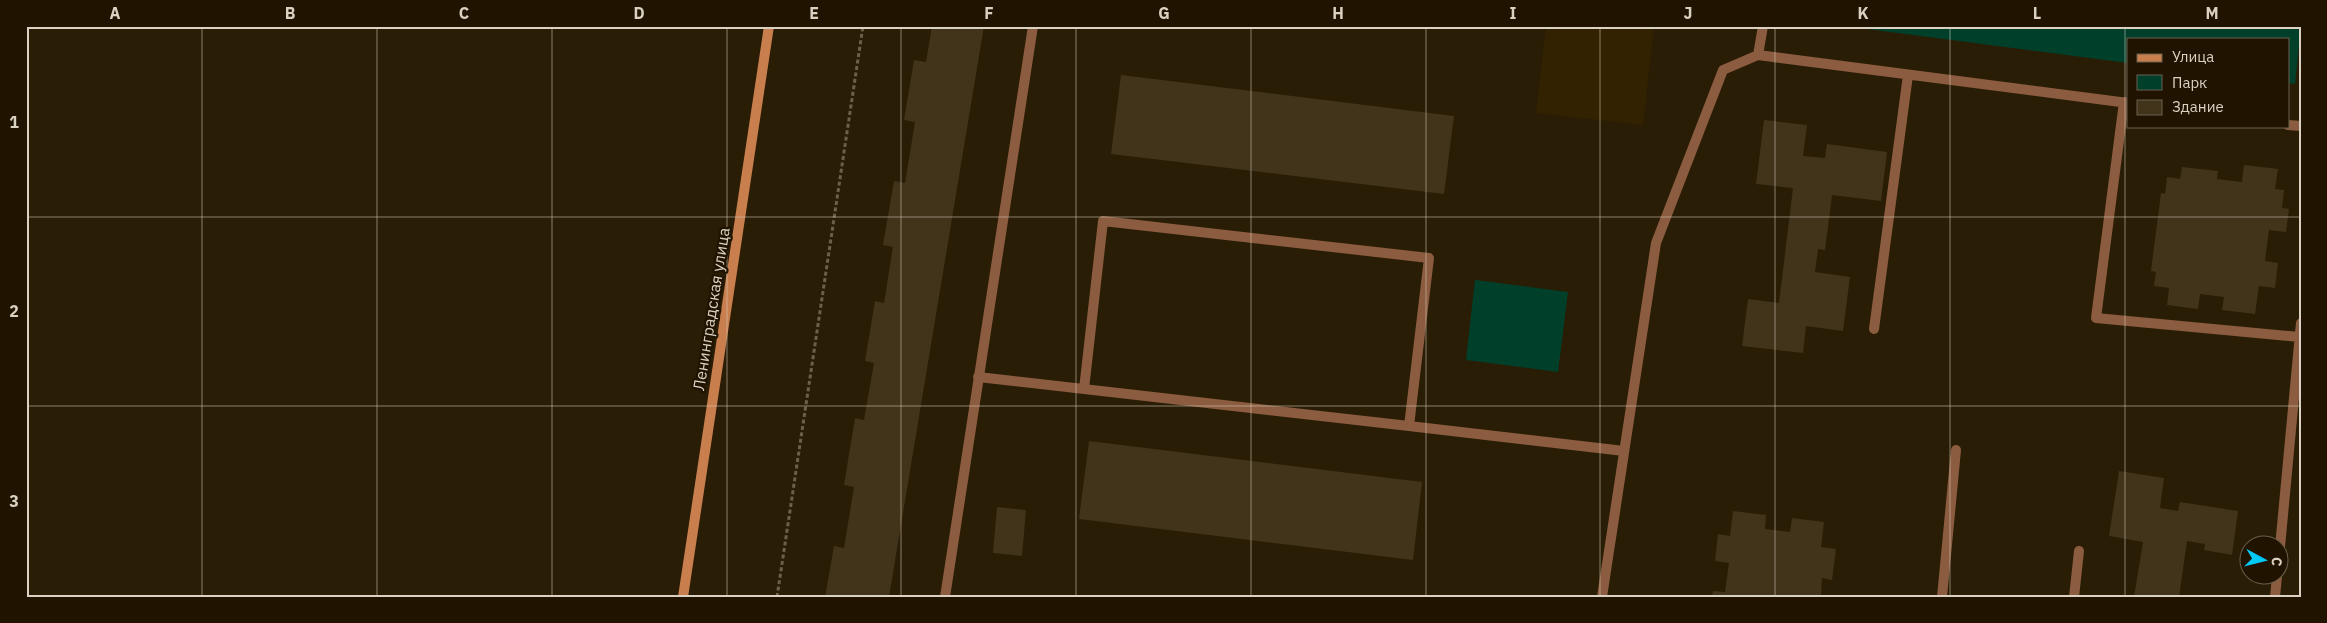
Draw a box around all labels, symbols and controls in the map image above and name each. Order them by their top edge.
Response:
text: A [110,3,121,23]
text: B [285,3,296,23]
text: C [459,3,469,23]
text: D [633,3,645,23]
text: E [809,3,819,23]
text: F [984,3,994,23]
text: G [1158,3,1170,23]
text: H [1332,3,1344,23]
text: I [1510,3,1517,23]
text: J [1684,3,1692,23]
text: K [1857,3,1869,23]
text: L [2033,3,2041,23]
text: M [2205,3,2219,23]
legend [2127,38,2290,128]
text: Улица [2172,47,2214,66]
text: Парк [2172,73,2207,92]
text: Здание [2172,97,2224,116]
text: 1 [9,112,19,132]
street label: Ленинградская улица [688,226,734,392]
text: 2 [9,301,19,321]
text: 3 [9,491,19,511]
north arrow [2240,536,2290,586]
text: С [2267,556,2286,567]

